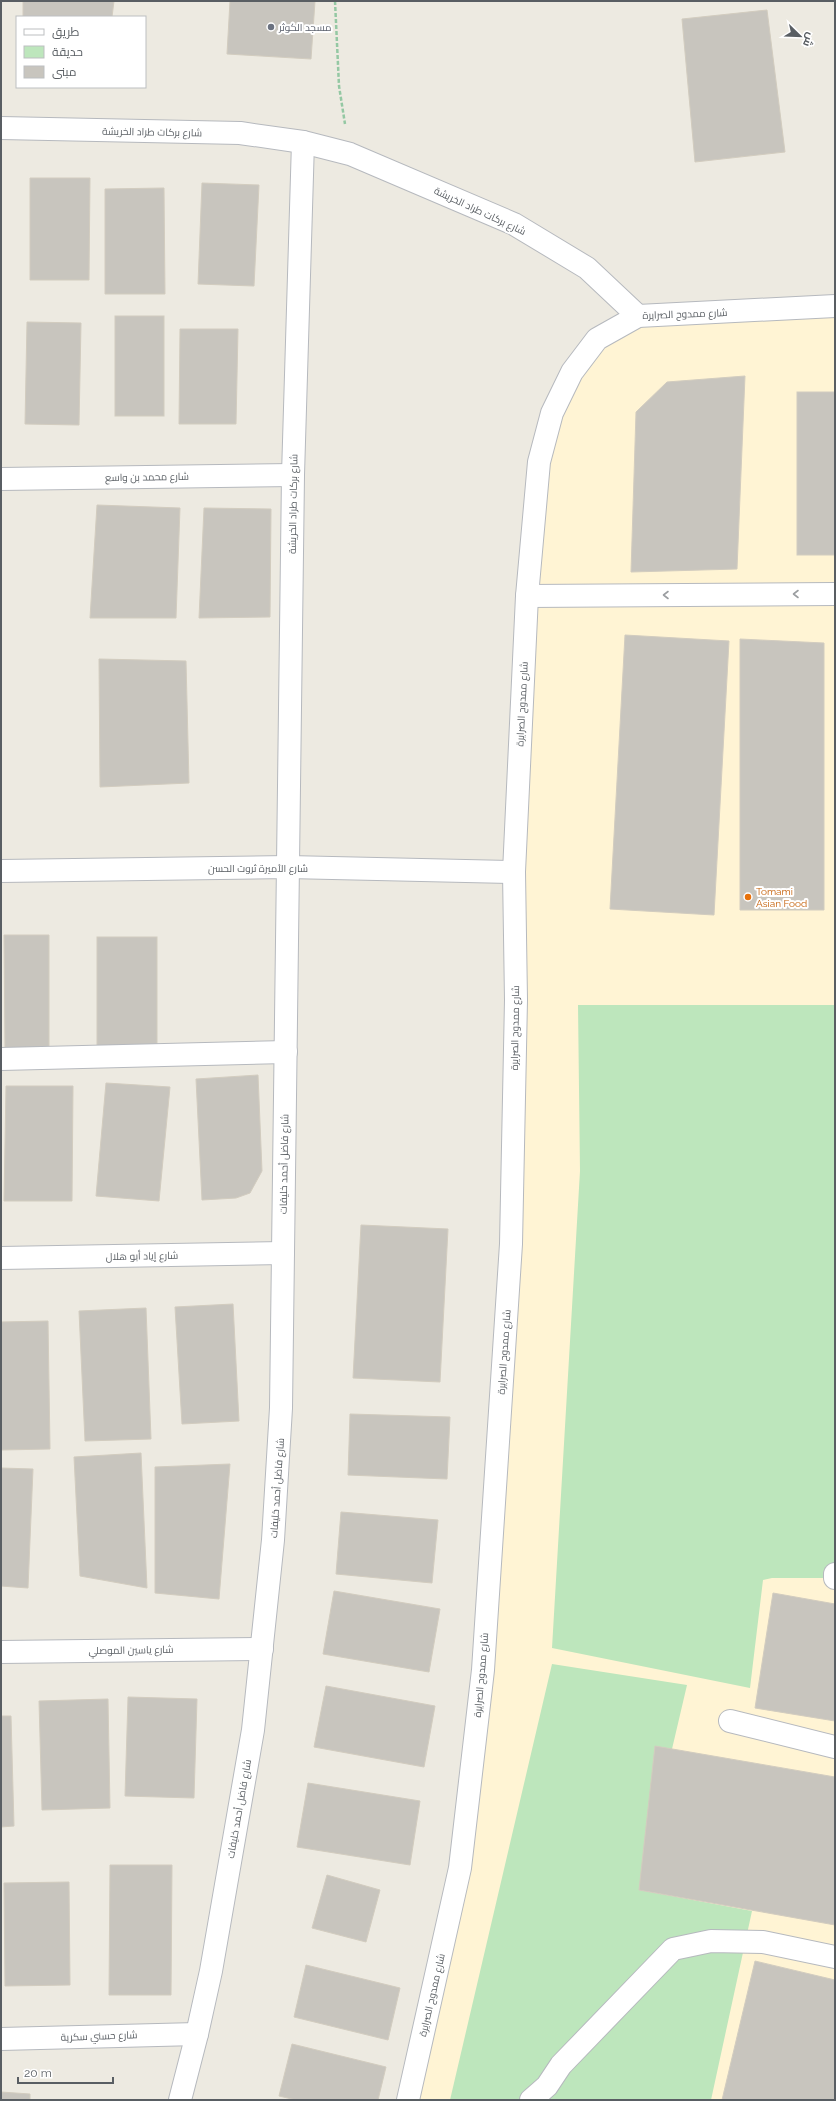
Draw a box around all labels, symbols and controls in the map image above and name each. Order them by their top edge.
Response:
legend [16,16,146,88]
north arrow [780,16,820,56]
marker: مسجد الكوثر [266,22,276,32]
place label: مسجد الكوثر [278,22,331,33]
text: طريق [52,25,80,39]
text: ش [800,31,817,49]
text: حديقة [52,45,83,59]
text: مبنى [52,65,77,79]
street label: شارع بركات طراد الخريشة [102,126,202,139]
street label: شارع بركات طراد الخريشة [432,185,528,238]
street label: شارع ممدوح الصرايرة [642,307,728,322]
street label: شارع بركات طراد الخريشة [287,454,300,554]
street label: شارع محمد بن واسع [105,471,189,484]
one-way arrow [793,590,799,598]
one-way arrow [663,591,669,599]
street label: شارع ممدوح الصرايرة [514,661,531,747]
street label: شارع الأميرة ثروت الحسن [208,863,308,875]
place label: Tomami Asian Food [756,886,807,909]
marker: Tomami Asian Food [743,892,753,902]
street label: شارع ممدوح الصرايرة [509,985,522,1071]
street label: شارع فاضل أحمد خليفات [277,1114,291,1214]
street label: شارع إياد أبو هلال [106,1249,178,1263]
street label: شارع ممدوح الصرايرة [496,1309,513,1395]
street label: شارع فاضل أحمد خليفات [267,1437,287,1539]
street label: شارع ممدوح الصرايرة [472,1632,491,1718]
street label: شارع ياسين الموصلي [88,1644,174,1658]
street label: شارع فاضل أحمد خليفات [224,1758,254,1860]
street label: شارع ممدوح الصرايرة [417,1952,448,2038]
street label: شارع حسني سكرية [60,2029,138,2045]
scale bar [18,2059,113,2085]
text: 20 m [24,2066,52,2080]

